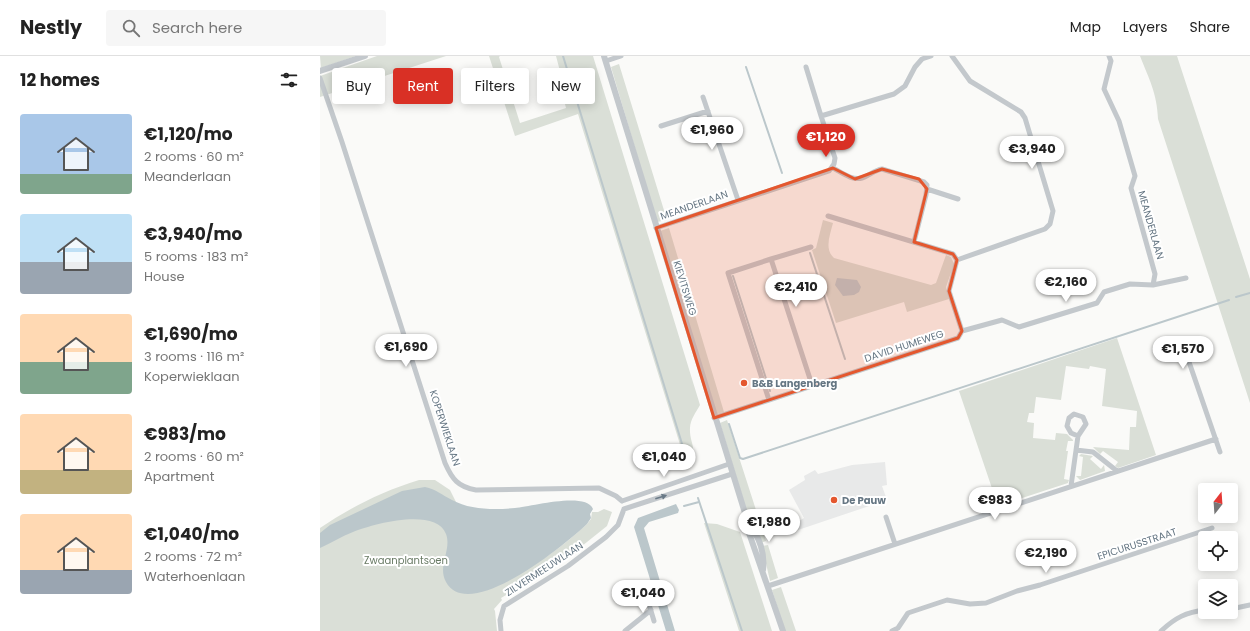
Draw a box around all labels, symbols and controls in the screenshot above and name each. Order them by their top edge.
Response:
search box [106,10,386,46]
text: Nestly [20,14,82,41]
icon: search [120,17,142,39]
text: Search here [152,17,242,38]
text: Map [1070,17,1101,37]
text: Layers [1123,17,1167,37]
text: Share [1189,17,1230,37]
text: 12 homes [20,68,100,92]
chip: Buy [332,68,385,104]
chip: Rent [393,68,453,104]
chip: Filters [461,68,529,104]
chip: New [537,68,595,104]
icon: filters [278,69,300,91]
pin: €1,960 [679,117,745,151]
text: €1,960 [690,120,734,139]
text: €1,120/mo [144,122,233,146]
pin: €1,120 [793,124,859,158]
text: €1,120 [806,127,846,146]
icon: home [52,130,100,178]
pin: €3,940 [999,136,1065,170]
text: €3,940 [1008,139,1056,158]
text: 2 rooms · 60 m² [144,147,244,166]
text: Meanderlaan [144,167,231,186]
street label: MEANDERLAAN [658,186,730,224]
street label: MEANDERLAAN [1134,189,1168,261]
text: €3,940/mo [144,222,242,246]
icon: home [52,230,100,278]
text: 5 rooms · 183 m² [144,247,248,266]
street label: KIEVITSWEG [670,259,701,318]
text: House [144,267,184,286]
pin: €2,160 [1033,269,1099,303]
text: €2,160 [1044,272,1088,291]
pin: €2,410 [763,274,829,308]
text: €2,410 [774,277,818,296]
text: €1,690/mo [144,322,238,346]
street label: DAVID HUMEWEG [862,326,946,366]
icon: home [52,330,100,378]
pin: €1,690 [373,334,439,368]
pin: €1,570 [1150,336,1216,370]
text: €1,690 [384,337,428,356]
text: €1,570 [1162,339,1204,358]
text: 3 rooms · 116 m² [144,347,244,366]
text: Koperwieklaan [144,367,240,386]
place label: B&B Langenberg [752,376,837,391]
marker: B&B Langenberg [739,378,749,388]
street label: KOPERWIEKLAAN [426,388,464,468]
text: €983/mo [144,422,226,446]
icon: home [52,430,100,478]
pin: €1,040 [631,444,697,478]
text: 2 rooms · 60 m² [144,447,244,466]
text: €1,040 [642,447,686,466]
text: Apartment [144,467,214,486]
north arrow [1198,483,1238,523]
map controls [1198,483,1238,619]
pin: €983 [971,487,1019,521]
text: €983 [978,490,1012,509]
one-way arrow [655,493,667,499]
place label: De Pauw [842,493,886,508]
marker: De Pauw [829,495,839,505]
pin: €1,980 [736,509,802,543]
text: €1,980 [747,512,791,531]
text: €1,040/mo [144,522,239,546]
street label: EPICURUSSTRAAT [1095,524,1179,564]
icon: home [52,530,100,578]
button: locate [1198,531,1238,571]
street label: ZILVERMEEUWLAAN [502,538,586,600]
pin: €2,190 [1013,540,1079,574]
text: €2,190 [1025,543,1067,562]
text: 2 rooms · 72 m² [144,547,242,566]
park label: Zwaanplantsoen [364,553,448,568]
text: Waterhoenlaan [144,567,245,586]
button: layers [1198,579,1238,619]
pin: €1,040 [610,580,676,614]
text: €1,040 [621,583,665,602]

